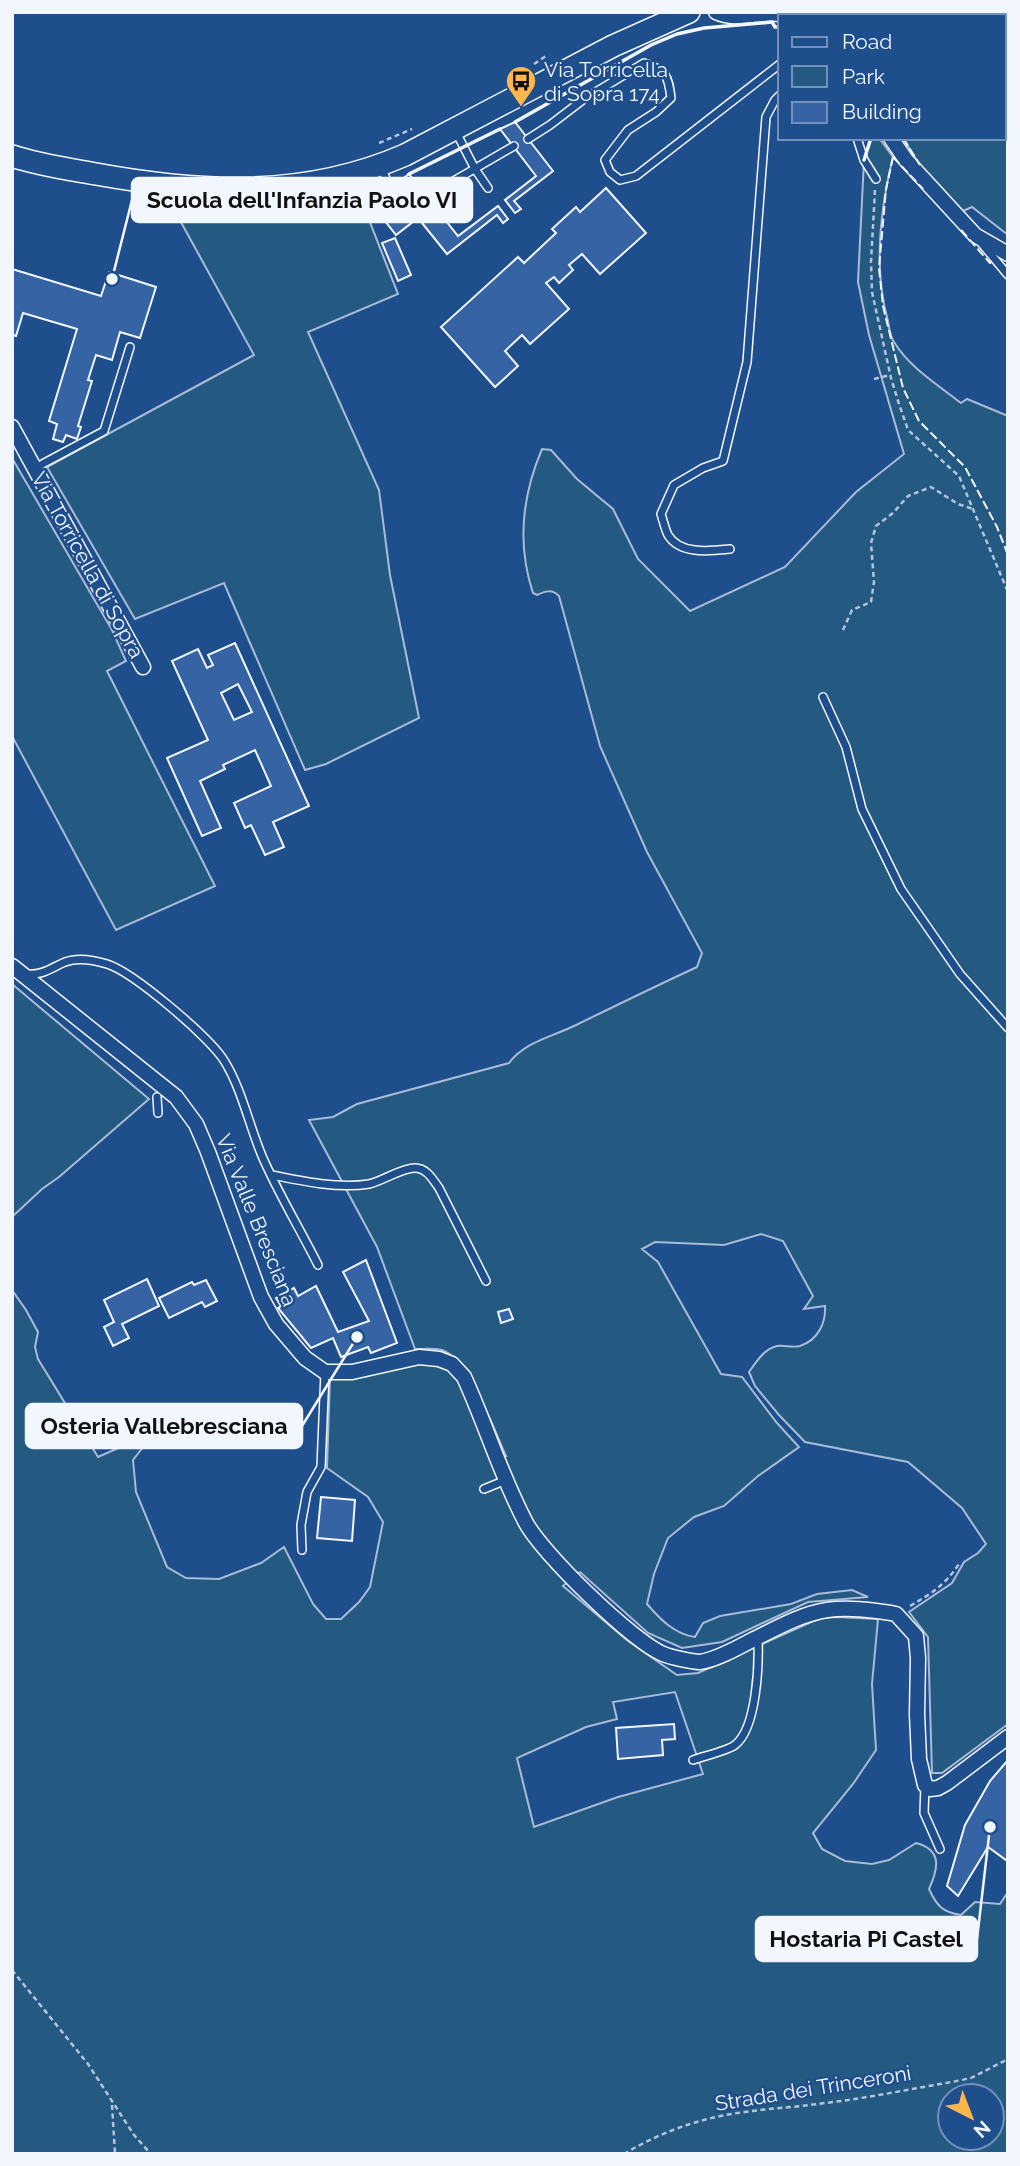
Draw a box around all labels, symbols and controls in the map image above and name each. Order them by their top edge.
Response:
legend [778,14,1006,140]
text: Road [842,29,892,54]
place label: Via Torricella di Sopra 174 [544,57,668,106]
bus stop icon: Via Torricella di Sopra 174 [504,64,538,108]
text: Park [842,64,885,89]
text: Building [842,99,922,124]
callout: Scuola dell'Infanzia Paolo VI [132,178,472,222]
text: Scuola dell'Infanzia Paolo VI [147,186,457,213]
street label: Via Torricella di Sopra [26,467,150,663]
street label: Via Valle Bresciana [211,1130,303,1310]
callout: Osteria Vallebresciana [26,1404,302,1448]
text: Osteria Vallebresciana [40,1412,288,1439]
callout: Hostaria Pi Castel [756,1917,977,1961]
text: Hostaria Pi Castel [769,1925,963,1952]
street label: Strada dei Trinceroni [713,2060,913,2116]
north arrow [936,2082,1006,2152]
text: N [970,2117,995,2143]

